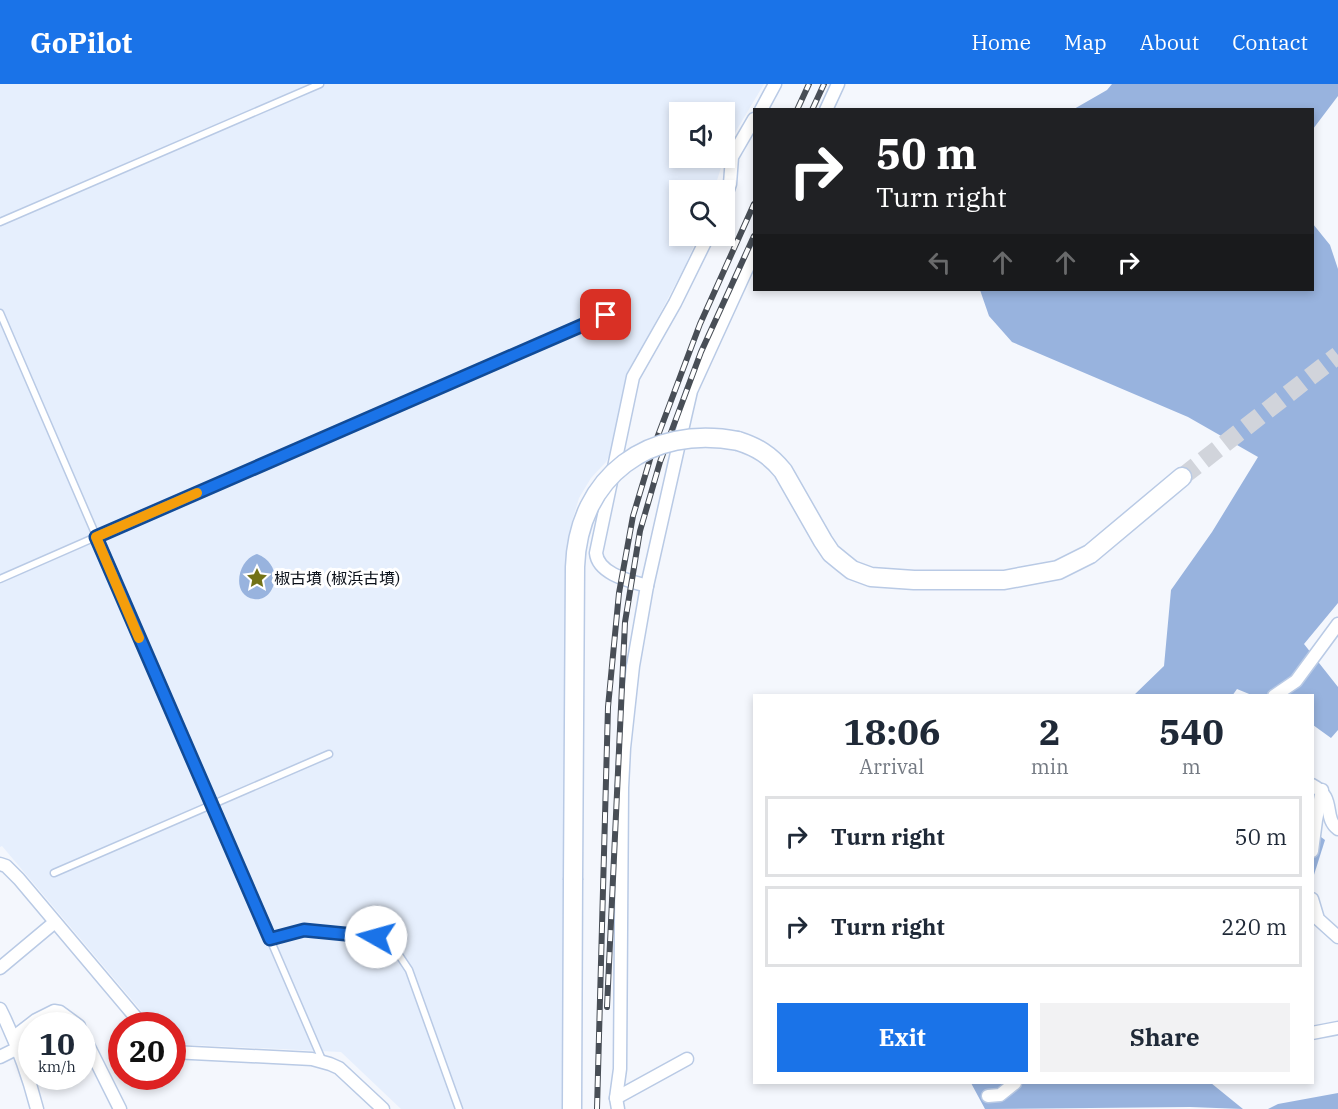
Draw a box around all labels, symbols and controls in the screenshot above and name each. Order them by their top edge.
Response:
text: GoPilot [30,24,132,61]
text: Home [971,28,1031,56]
text: Map [1064,28,1107,56]
text: About [1140,28,1199,56]
text: Contact [1232,28,1308,56]
map controls [669,102,735,246]
button: sound [669,102,735,168]
text: 50 m [876,126,977,181]
icon: right [777,132,855,210]
text: Turn right [876,179,1007,214]
button: search [669,180,735,246]
icon: left [923,246,956,279]
icon: ahead [986,246,1019,279]
icon: ahead [1049,246,1082,279]
icon: right [1112,246,1145,279]
pin [580,289,631,340]
icon: arrive [589,298,622,331]
place icon: 椒古墳 (椒浜古墳) [245,566,269,590]
place label: 椒古墳 (椒浜古墳) [274,568,400,588]
text: 18:06 [843,708,940,755]
text: 2 [1039,708,1061,755]
text: 540 [1159,708,1224,755]
text: Arrival [859,753,924,780]
text: min [1031,753,1069,780]
text: m [1182,753,1201,780]
icon: right [780,820,813,853]
text: Turn right [831,822,945,851]
text: 50 m [1235,822,1287,851]
position arrow [344,905,408,969]
icon: right [780,910,813,943]
text: Turn right [831,912,945,941]
text: 220 m [1221,912,1287,941]
button: Exit [777,1003,1028,1072]
button: Share [1040,1003,1290,1072]
speed limit sign: 20 [108,1012,186,1090]
text: 10 [39,1024,75,1063]
text: km/h [38,1057,76,1076]

